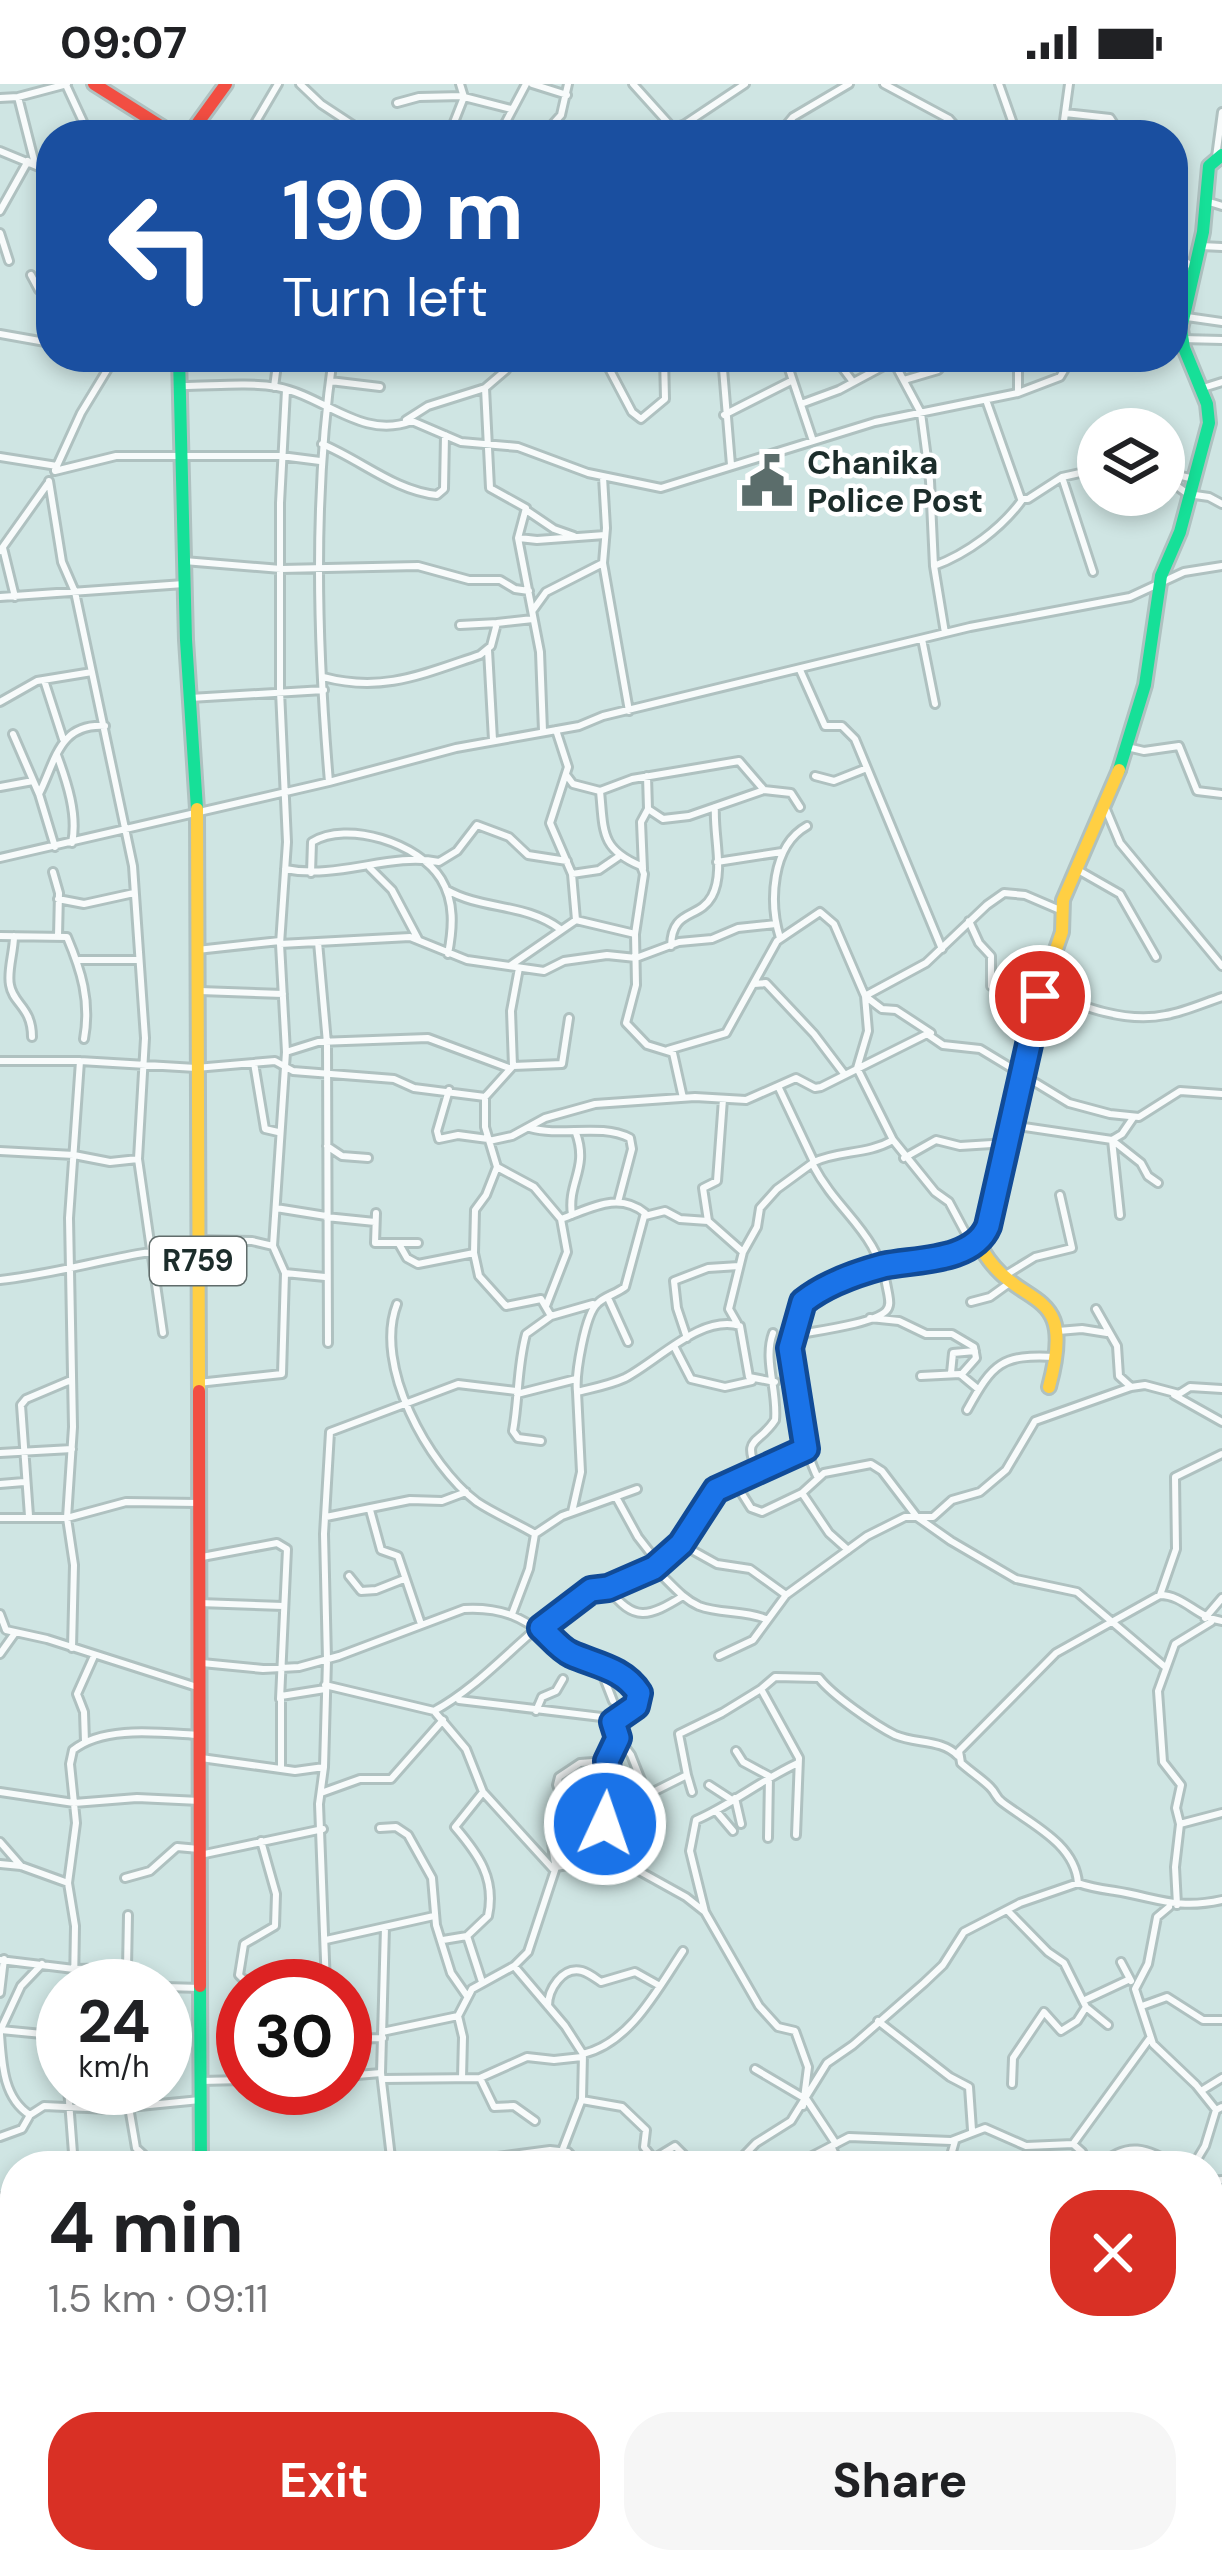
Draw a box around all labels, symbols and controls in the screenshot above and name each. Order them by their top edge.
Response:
text: 09:07 [60,13,187,72]
text: 190 m [282,156,524,265]
icon: left [84,168,240,324]
text: Turn left [282,262,488,333]
map controls [1077,408,1185,516]
button: layers [1077,408,1185,516]
place label: Chanika Police Post [807,441,983,522]
public building icon: Chanika Police Post [738,452,796,510]
pin [989,945,1091,1047]
icon: arrive [1007,963,1073,1029]
road number: R759 [150,1237,246,1285]
position arrow [542,1761,668,1887]
speed limit sign: 30 [216,1959,372,2115]
text: 24 [77,1982,151,2061]
text: km/h [79,2047,149,2086]
text: 4 min [48,2181,244,2274]
button: close [1050,2190,1176,2316]
text: 1.5 km · 09:11 [48,2273,268,2324]
button: Exit [48,2412,600,2550]
button: Share [624,2412,1176,2550]

